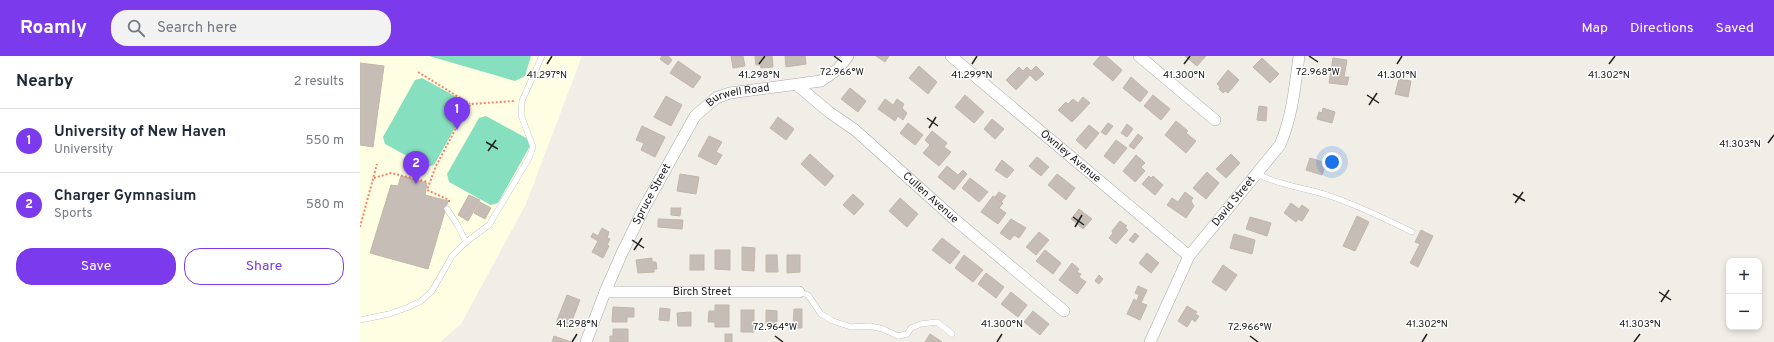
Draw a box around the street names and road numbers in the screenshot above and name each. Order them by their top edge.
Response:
street label: Burwell Road [703,81,770,110]
street label: Ownley Avenue [1037,127,1104,186]
street label: Spruce Street [630,161,674,227]
street label: Cullen Avenue [900,169,961,227]
street label: David Street [1209,174,1258,229]
street label: Birch Street [673,285,731,299]

